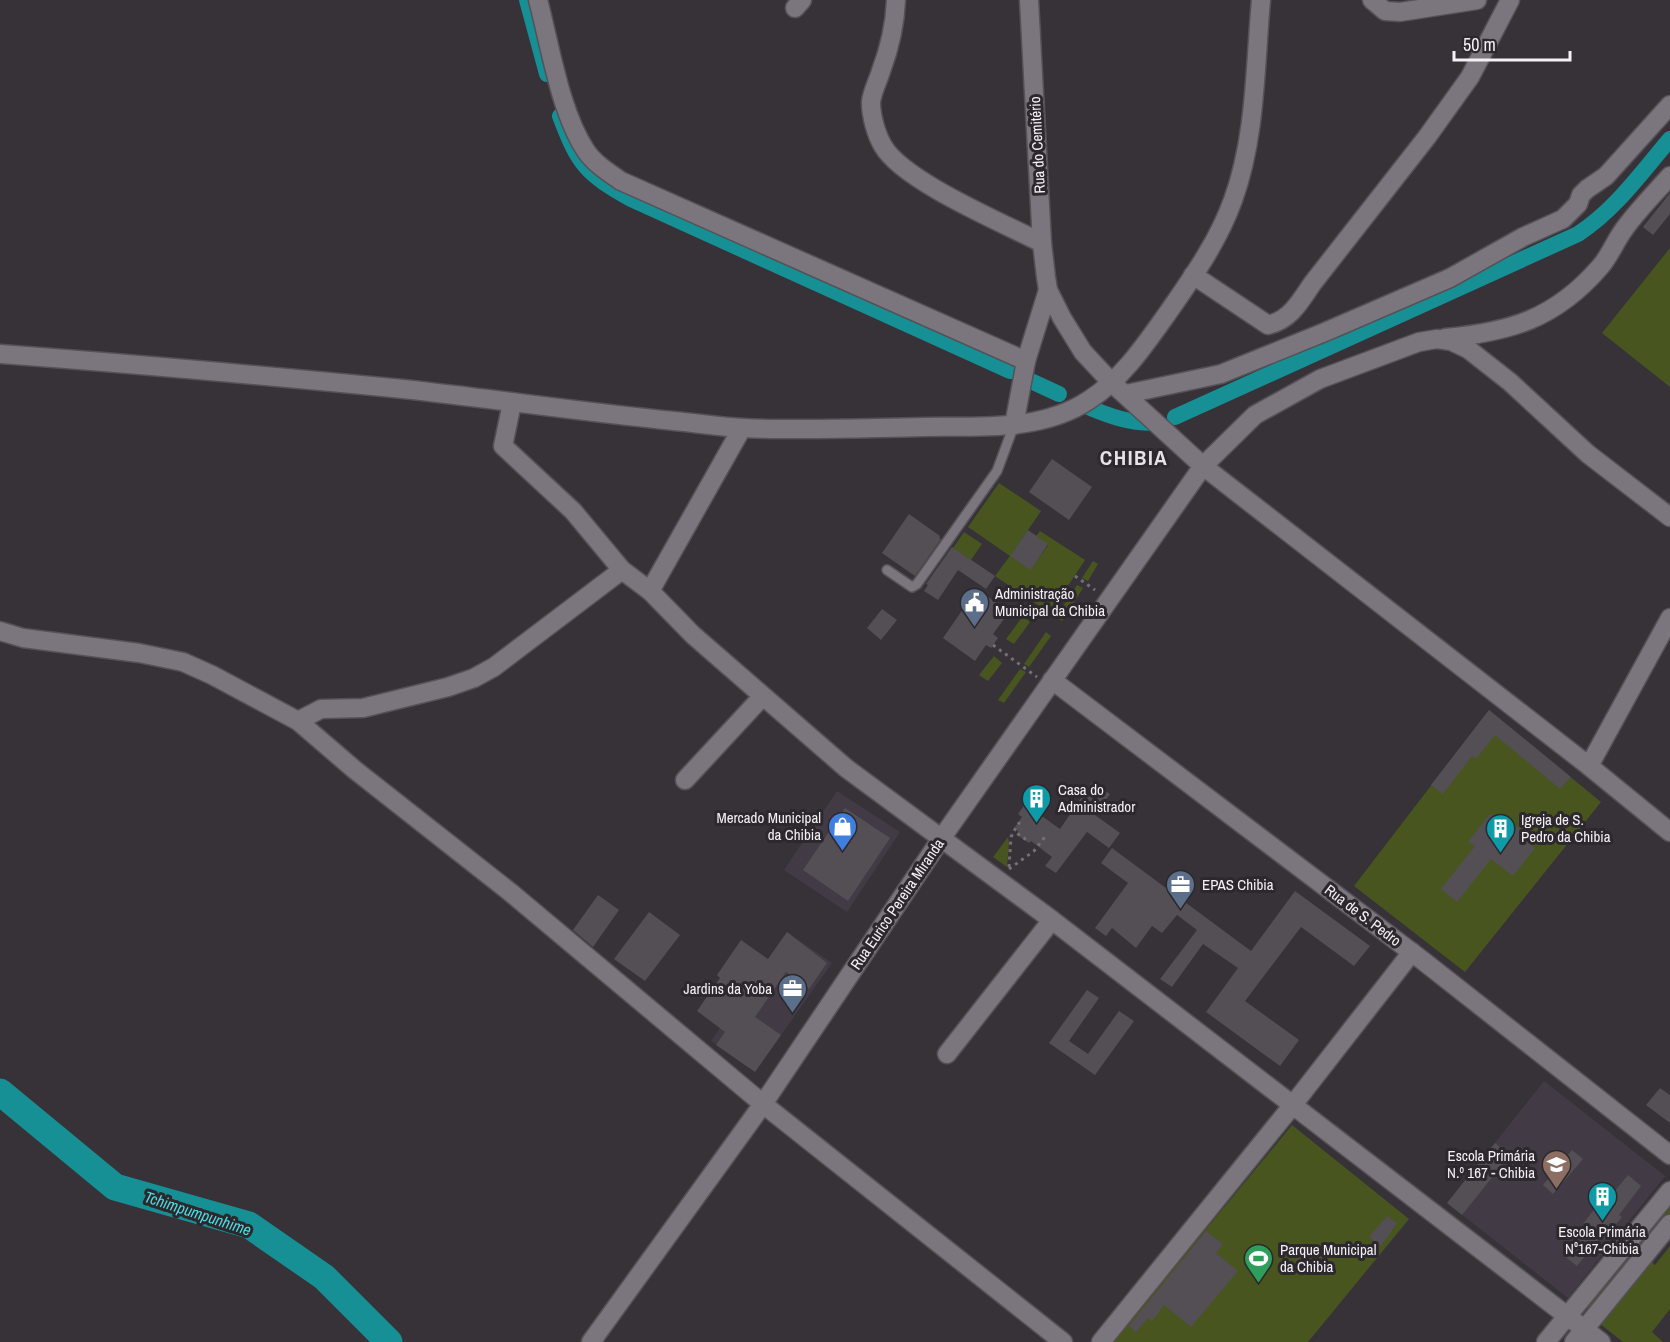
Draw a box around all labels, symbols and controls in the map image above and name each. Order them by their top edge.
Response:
scale bar [1454,24,1570,62]
text: 50 m [1463,32,1496,57]
street label: Rua do Cemitério [1024,96,1050,194]
district label: CHIBIA [1100,443,1168,472]
place label: Administração Municipal da Chibia [994,583,1105,621]
public building icon: Administração Municipal da Chibia [958,586,990,628]
place label: Casa do Administrador [1057,779,1135,817]
building icon: Casa do Administrador [1021,782,1053,824]
place label: Mercado Municipal da Chibia [716,807,821,845]
place label: Igreja de S. Pedro da Chibia [1521,809,1611,847]
shop icon: Mercado Municipal da Chibia [826,810,858,852]
building icon: Igreja de S. Pedro da Chibia [1484,812,1516,854]
street label: Rua Eurico Pereira Miranda [845,834,949,974]
office icon: EPAS Chibia [1165,868,1197,910]
place label: EPAS Chibia [1202,874,1274,895]
street label: Rua de S. Pedro [1320,879,1406,951]
office icon: Jardins da Yoba [777,972,809,1014]
place label: Jardins da Yoba [684,978,772,999]
place label: Escola Primária N.º 167 - Chibia [1447,1145,1535,1183]
school or university icon: Escola Primária N.º 167 - Chibia [1540,1148,1572,1190]
building icon: Escola Primária N⁰167-Chibia [1586,1180,1618,1222]
water label: Tchimpumpunhime [142,1185,254,1241]
place label: Escola Primária N⁰167-Chibia [1558,1221,1646,1259]
place label: Parque Municipal da Chibia [1280,1239,1376,1277]
sports icon: Parque Municipal da Chibia [1243,1242,1275,1284]

